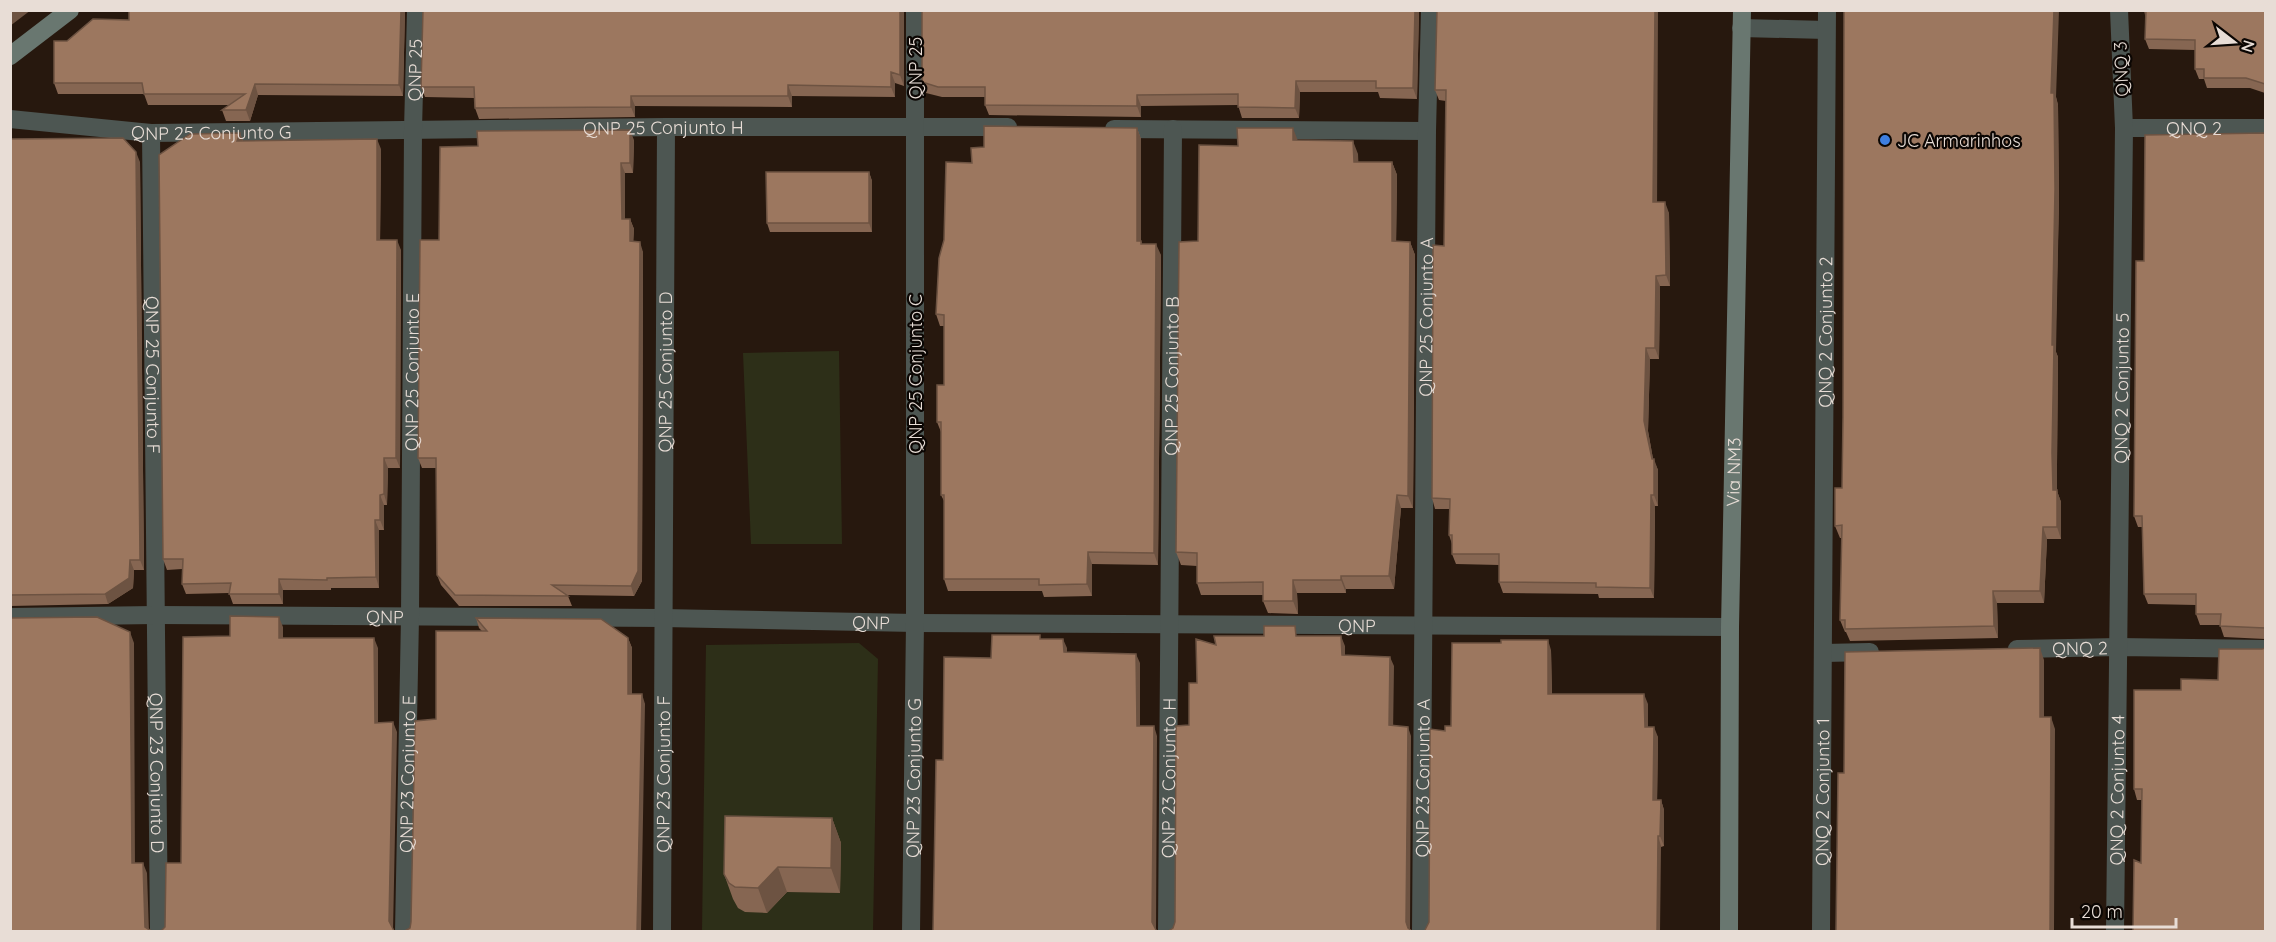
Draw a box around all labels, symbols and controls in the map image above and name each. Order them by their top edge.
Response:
north arrow [2204,12,2264,72]
street label: QNP 25 [904,37,927,99]
text: N [2237,38,2260,55]
street label: QNP 25 [402,39,427,102]
street label: QNQ 3 [2109,41,2133,97]
street label: QNP 25 Conjunto H [583,116,744,139]
street label: QNQ 2 [2166,117,2222,140]
street label: QNP 25 Conjunto G [130,120,292,145]
place label: JC Armarinhos [1897,129,2021,152]
marker: JC Armarinhos [1878,133,1892,147]
street label: QNP 25 Conjunto A [1414,237,1438,397]
street label: QNQ 2 Conjunto 2 [1813,256,1837,408]
street label: QNP 25 Conjunto D [653,292,677,452]
street label: QNP 25 Conjunto E [400,293,423,451]
street label: QNP 25 Conjunto C [904,294,927,454]
street label: QNP 25 Conjunto F [141,296,166,454]
street label: QNP 25 Conjunto B [1159,296,1183,456]
street label: QNQ 2 Conjunto 5 [2109,312,2133,464]
street label: Via NM3 [1721,437,1745,507]
street label: QNP [366,605,404,628]
street label: QNP [852,610,890,634]
street label: QNP [1338,614,1376,637]
street label: QNQ 2 [2052,636,2108,660]
street label: QNP 23 Conjunto D [145,693,170,853]
street label: QNP 23 Conjunto E [394,695,420,853]
street label: QNP 23 Conjunto F [651,695,675,853]
street label: QNP 23 Conjunto G [900,698,926,858]
street label: QNP 23 Conjunto H [1156,698,1180,858]
street label: QNP 23 Conjunto A [1410,698,1434,858]
street label: QNQ 2 Conjunto 4 [2104,715,2129,866]
street label: QNQ 2 Conjunto 1 [1810,718,1834,866]
scale bar [2072,891,2176,929]
text: 20 m [2081,900,2123,923]

